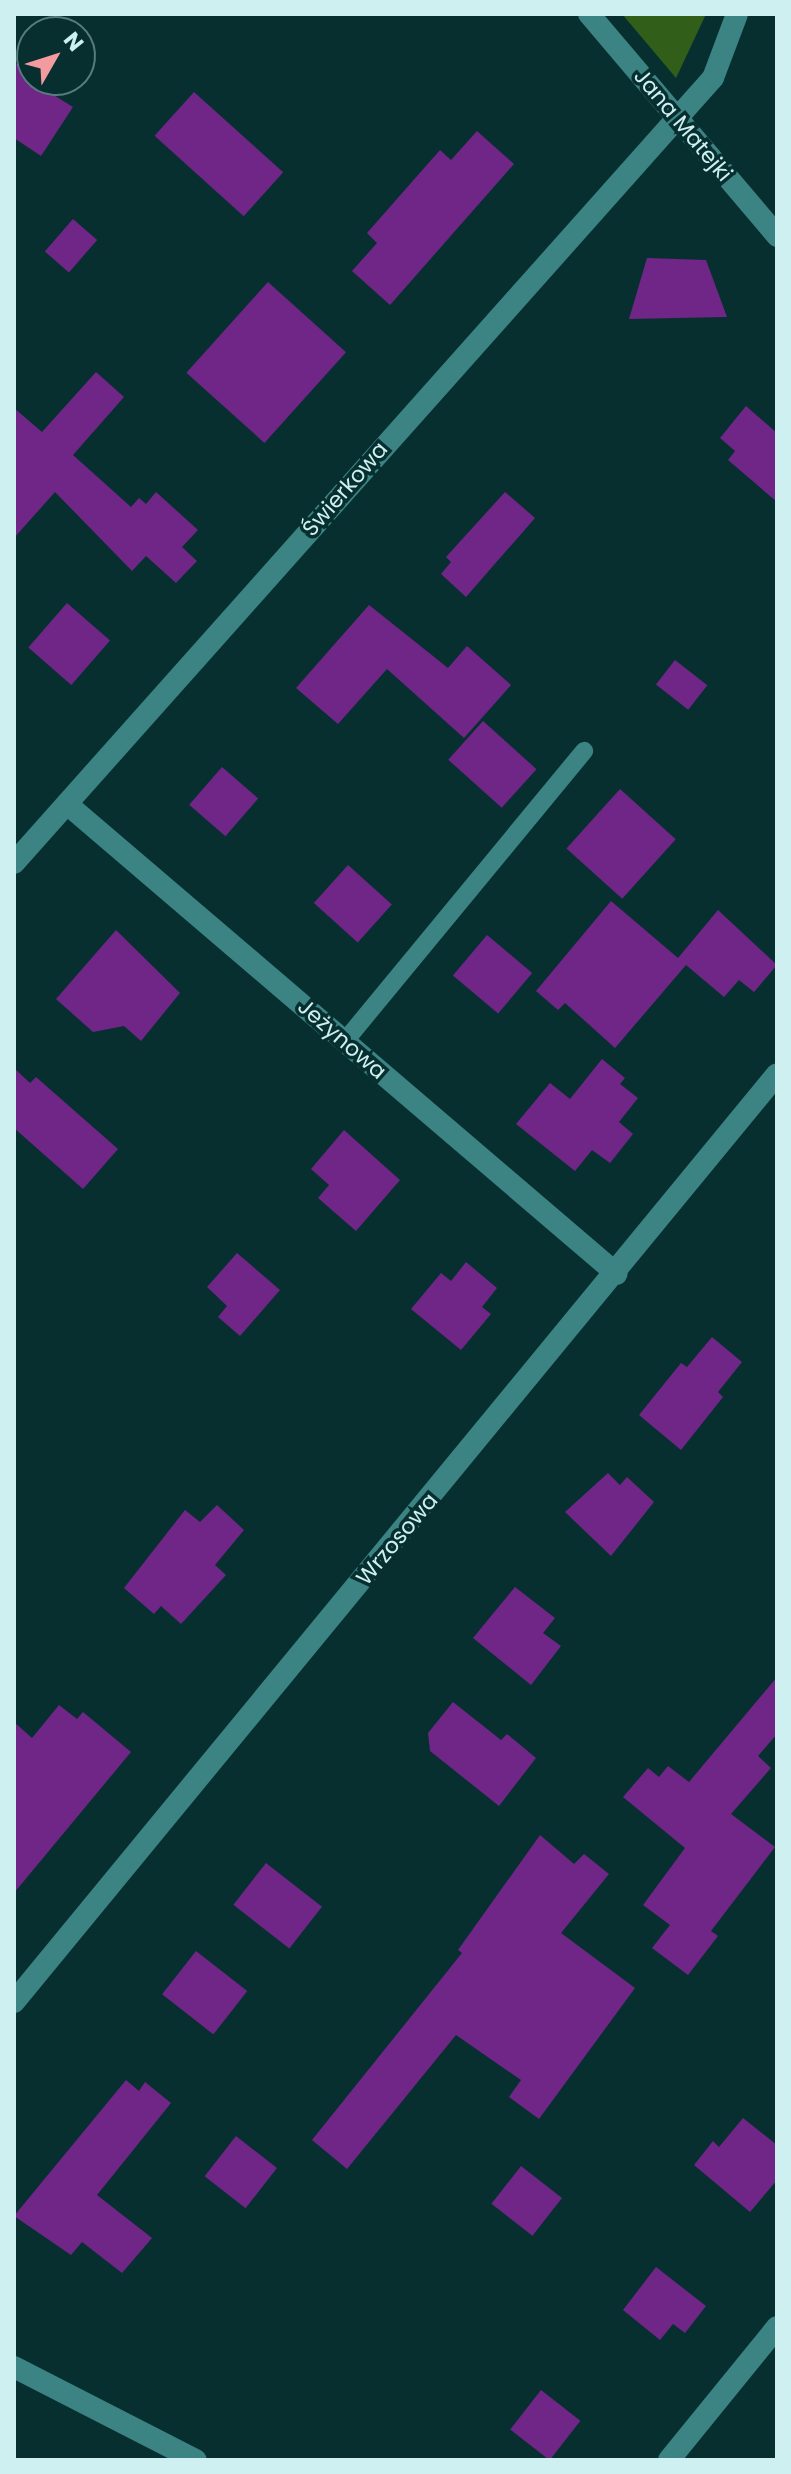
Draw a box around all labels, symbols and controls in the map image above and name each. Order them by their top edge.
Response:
north arrow [16,16,96,96]
text: N [56,26,91,58]
street label: Jana Matejki [628,63,738,187]
street label: Świerkowa [297,436,393,542]
street label: Jeżynowa [292,993,392,1085]
street label: Wrzosowa [351,1488,443,1590]

